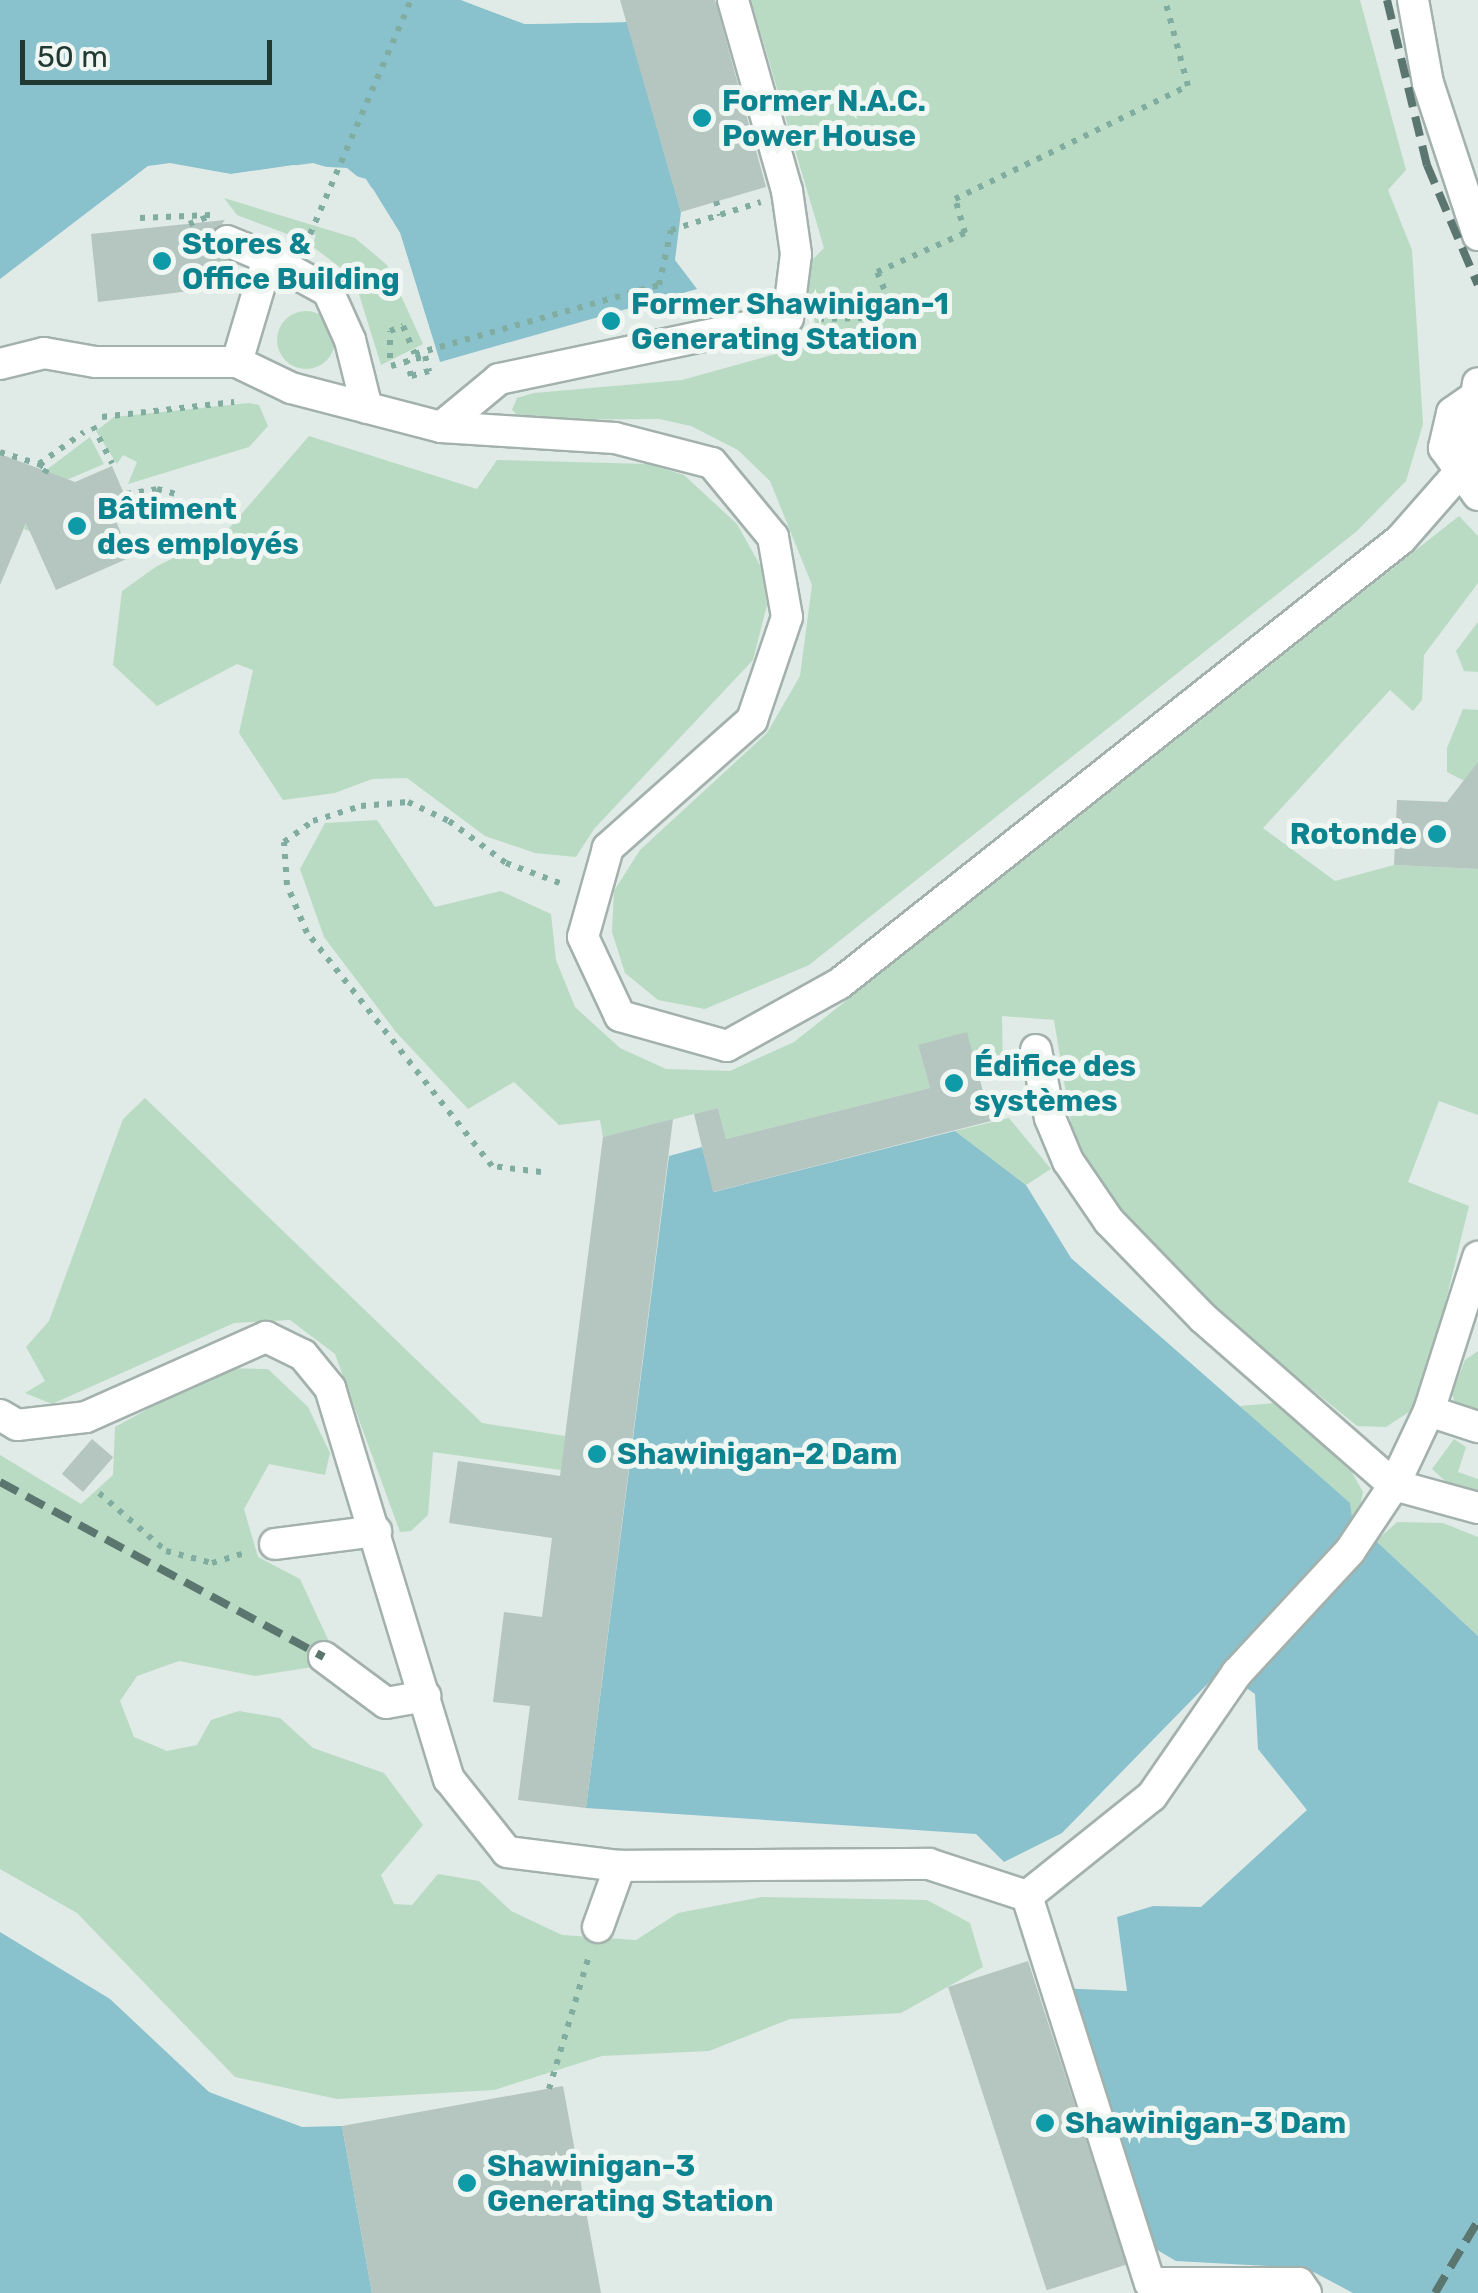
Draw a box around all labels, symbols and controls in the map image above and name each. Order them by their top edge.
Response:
scale bar [25,20,278,82]
text: 50 m [37,39,108,75]
place label: Former N.A.C. Power House [722,83,927,154]
marker: Former N.A.C. Power House [691,107,713,129]
place label: Stores & Office Building [182,226,400,296]
marker: Stores & Office Building [151,250,173,272]
place label: Former Shawinigan-1 Generating Station [631,286,949,356]
marker: Former Shawinigan-1 Generating Station [600,310,622,332]
place label: Bâtiment des employés [97,491,299,562]
marker: Bâtiment des employés [66,515,88,537]
place label: Rotonde [1290,816,1417,852]
marker: Rotonde [1426,823,1448,845]
place label: Édifice des systèmes [974,1048,1136,1118]
marker: Édifice des systèmes [943,1072,965,1094]
place label: Shawinigan-2 Dam [617,1436,898,1472]
marker: Shawinigan-2 Dam [586,1443,608,1465]
place label: Shawinigan-3 Dam [1065,2105,1346,2141]
marker: Shawinigan-3 Dam [1034,2112,1056,2134]
place label: Shawinigan-3 Generating Station [487,2148,773,2218]
marker: Shawinigan-3 Generating Station [456,2172,478,2194]

